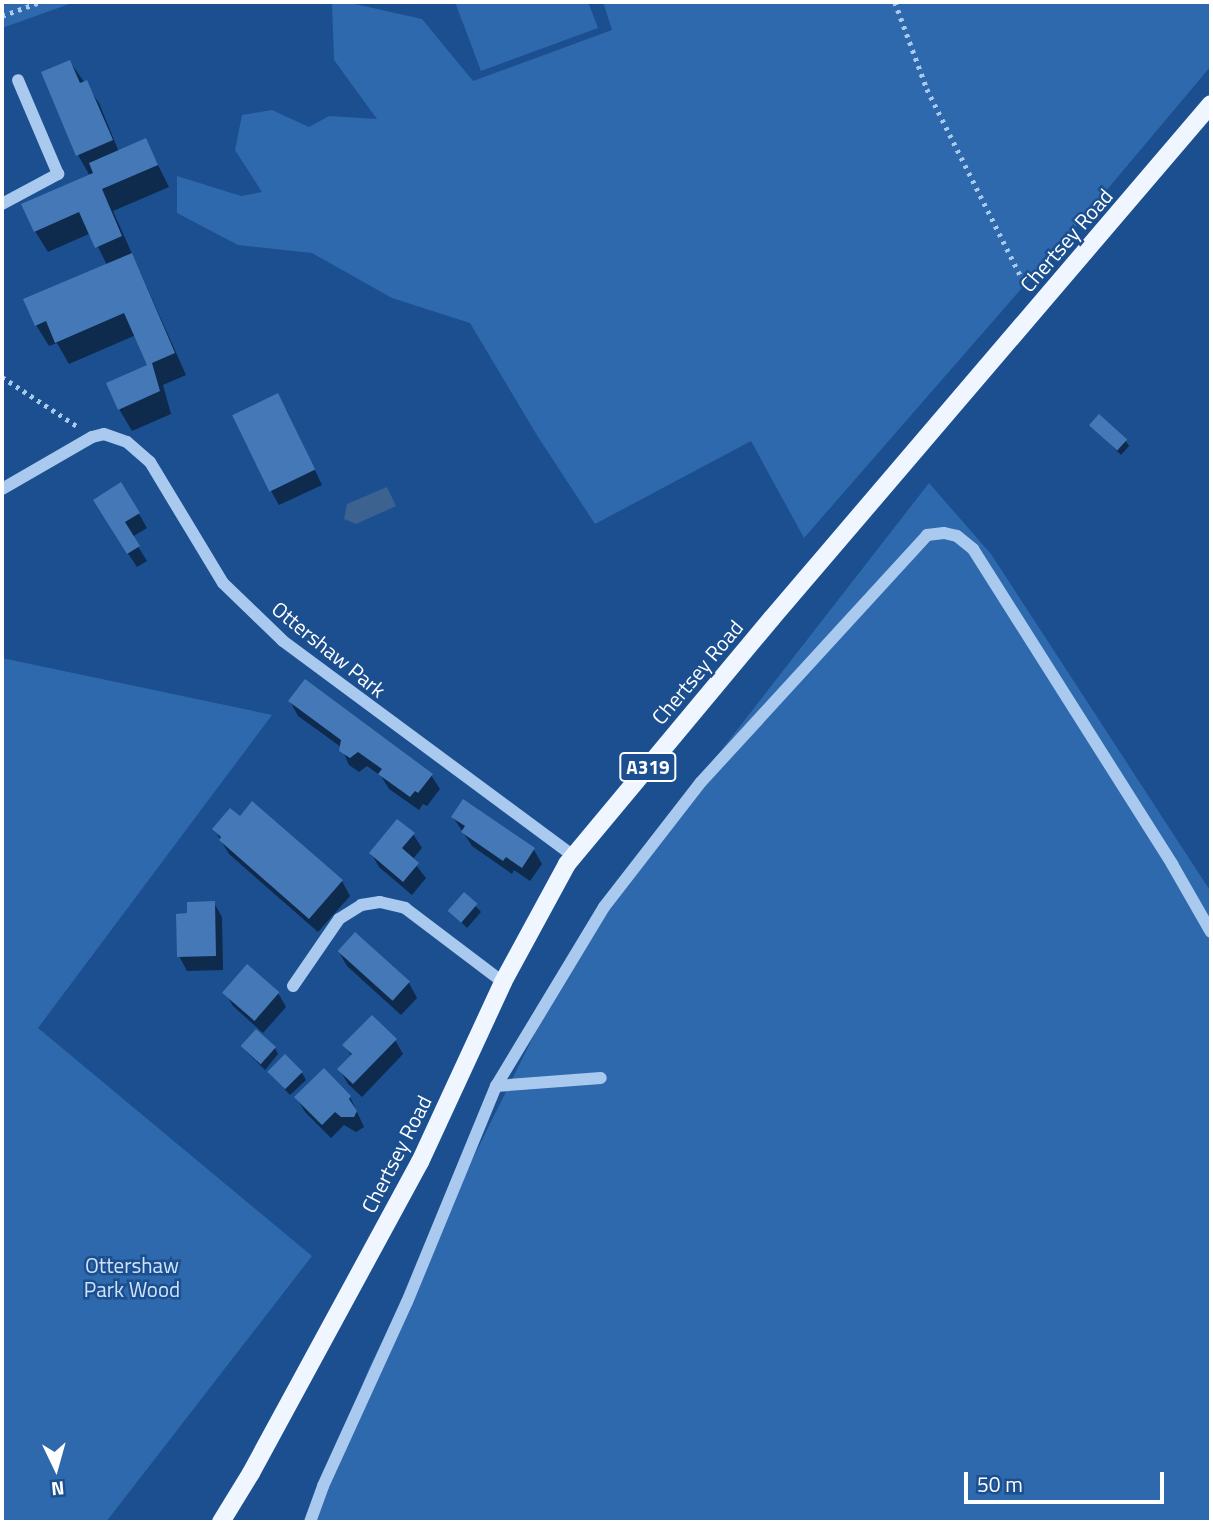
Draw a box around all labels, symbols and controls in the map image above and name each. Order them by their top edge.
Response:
street label: Chertsey Road [1014,183,1118,297]
street label: Ottershaw Park [267,596,391,702]
street label: Chertsey Road [646,615,748,729]
road number: A319 [618,752,678,782]
street label: Chertsey Road [356,1091,436,1217]
park label: Ottershaw Park Wood [84,1252,180,1302]
north arrow [21,1433,91,1503]
scale bar [968,1458,1168,1502]
text: 50 m [977,1468,1023,1500]
text: N [50,1474,66,1504]

